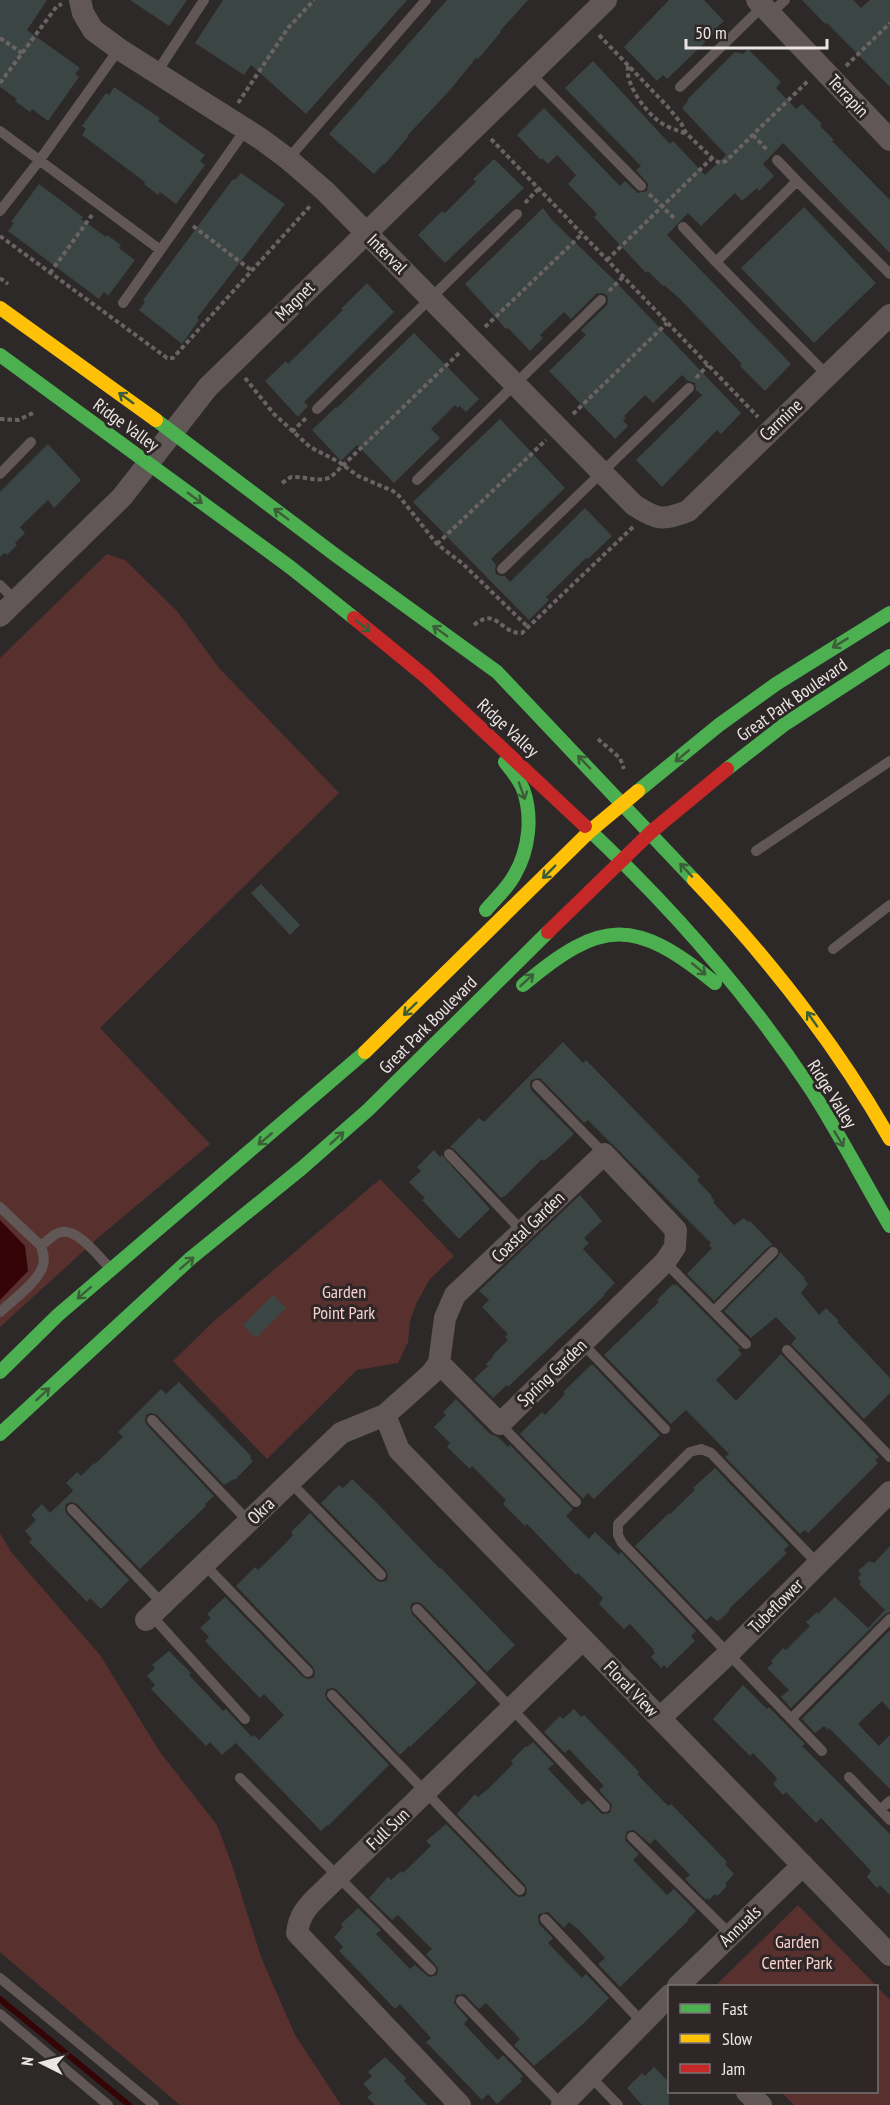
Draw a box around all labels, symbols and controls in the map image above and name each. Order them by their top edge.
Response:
scale bar [686,12,827,50]
text: 50 m [695,21,727,44]
street label: Terrapin [823,69,874,122]
street label: Interval [362,229,413,279]
street label: Magnet [270,276,319,325]
one-way arrow [118,392,134,404]
street label: Ridge Valley [89,393,164,456]
street label: Carmine [754,394,807,446]
one-way arrow [187,492,203,504]
one-way arrow [274,508,290,520]
one-way arrow [355,619,371,632]
one-way arrow [433,625,449,637]
one-way arrow [832,637,849,649]
street label: Great Park Boulevard [732,653,851,746]
street label: Ridge Valley [473,693,544,762]
one-way arrow [674,750,690,763]
one-way arrow [576,754,591,769]
one-way arrow [517,781,528,800]
one-way arrow [679,863,693,878]
one-way arrow [542,865,556,880]
one-way arrow [691,962,707,975]
street label: Great Park Boulevard [374,971,482,1079]
one-way arrow [520,973,535,988]
one-way arrow [402,1001,417,1016]
one-way arrow [806,1011,818,1027]
street label: Ridge Valley [803,1055,862,1132]
one-way arrow [834,1130,846,1147]
one-way arrow [329,1131,344,1145]
one-way arrow [258,1132,273,1146]
street label: Coastal Garden [486,1186,569,1267]
one-way arrow [179,1256,195,1269]
park label: Garden Point Park [313,1280,375,1324]
one-way arrow [77,1286,92,1300]
street label: Spring Garden [512,1334,591,1411]
one-way arrow [35,1387,50,1401]
street label: Okra [242,1492,279,1529]
street label: Tubeflower [743,1573,808,1638]
street label: Floral View [599,1656,664,1722]
street label: Full Sun [361,1803,414,1855]
street label: Annuals [714,1900,765,1951]
park label: Garden Center Park [762,1930,832,1974]
legend [668,1985,878,2093]
text: Fast [722,1997,748,2020]
text: Slow [722,2027,753,2050]
north arrow [12,2033,72,2093]
text: N [17,2056,37,2067]
text: Jam [721,2057,745,2080]

